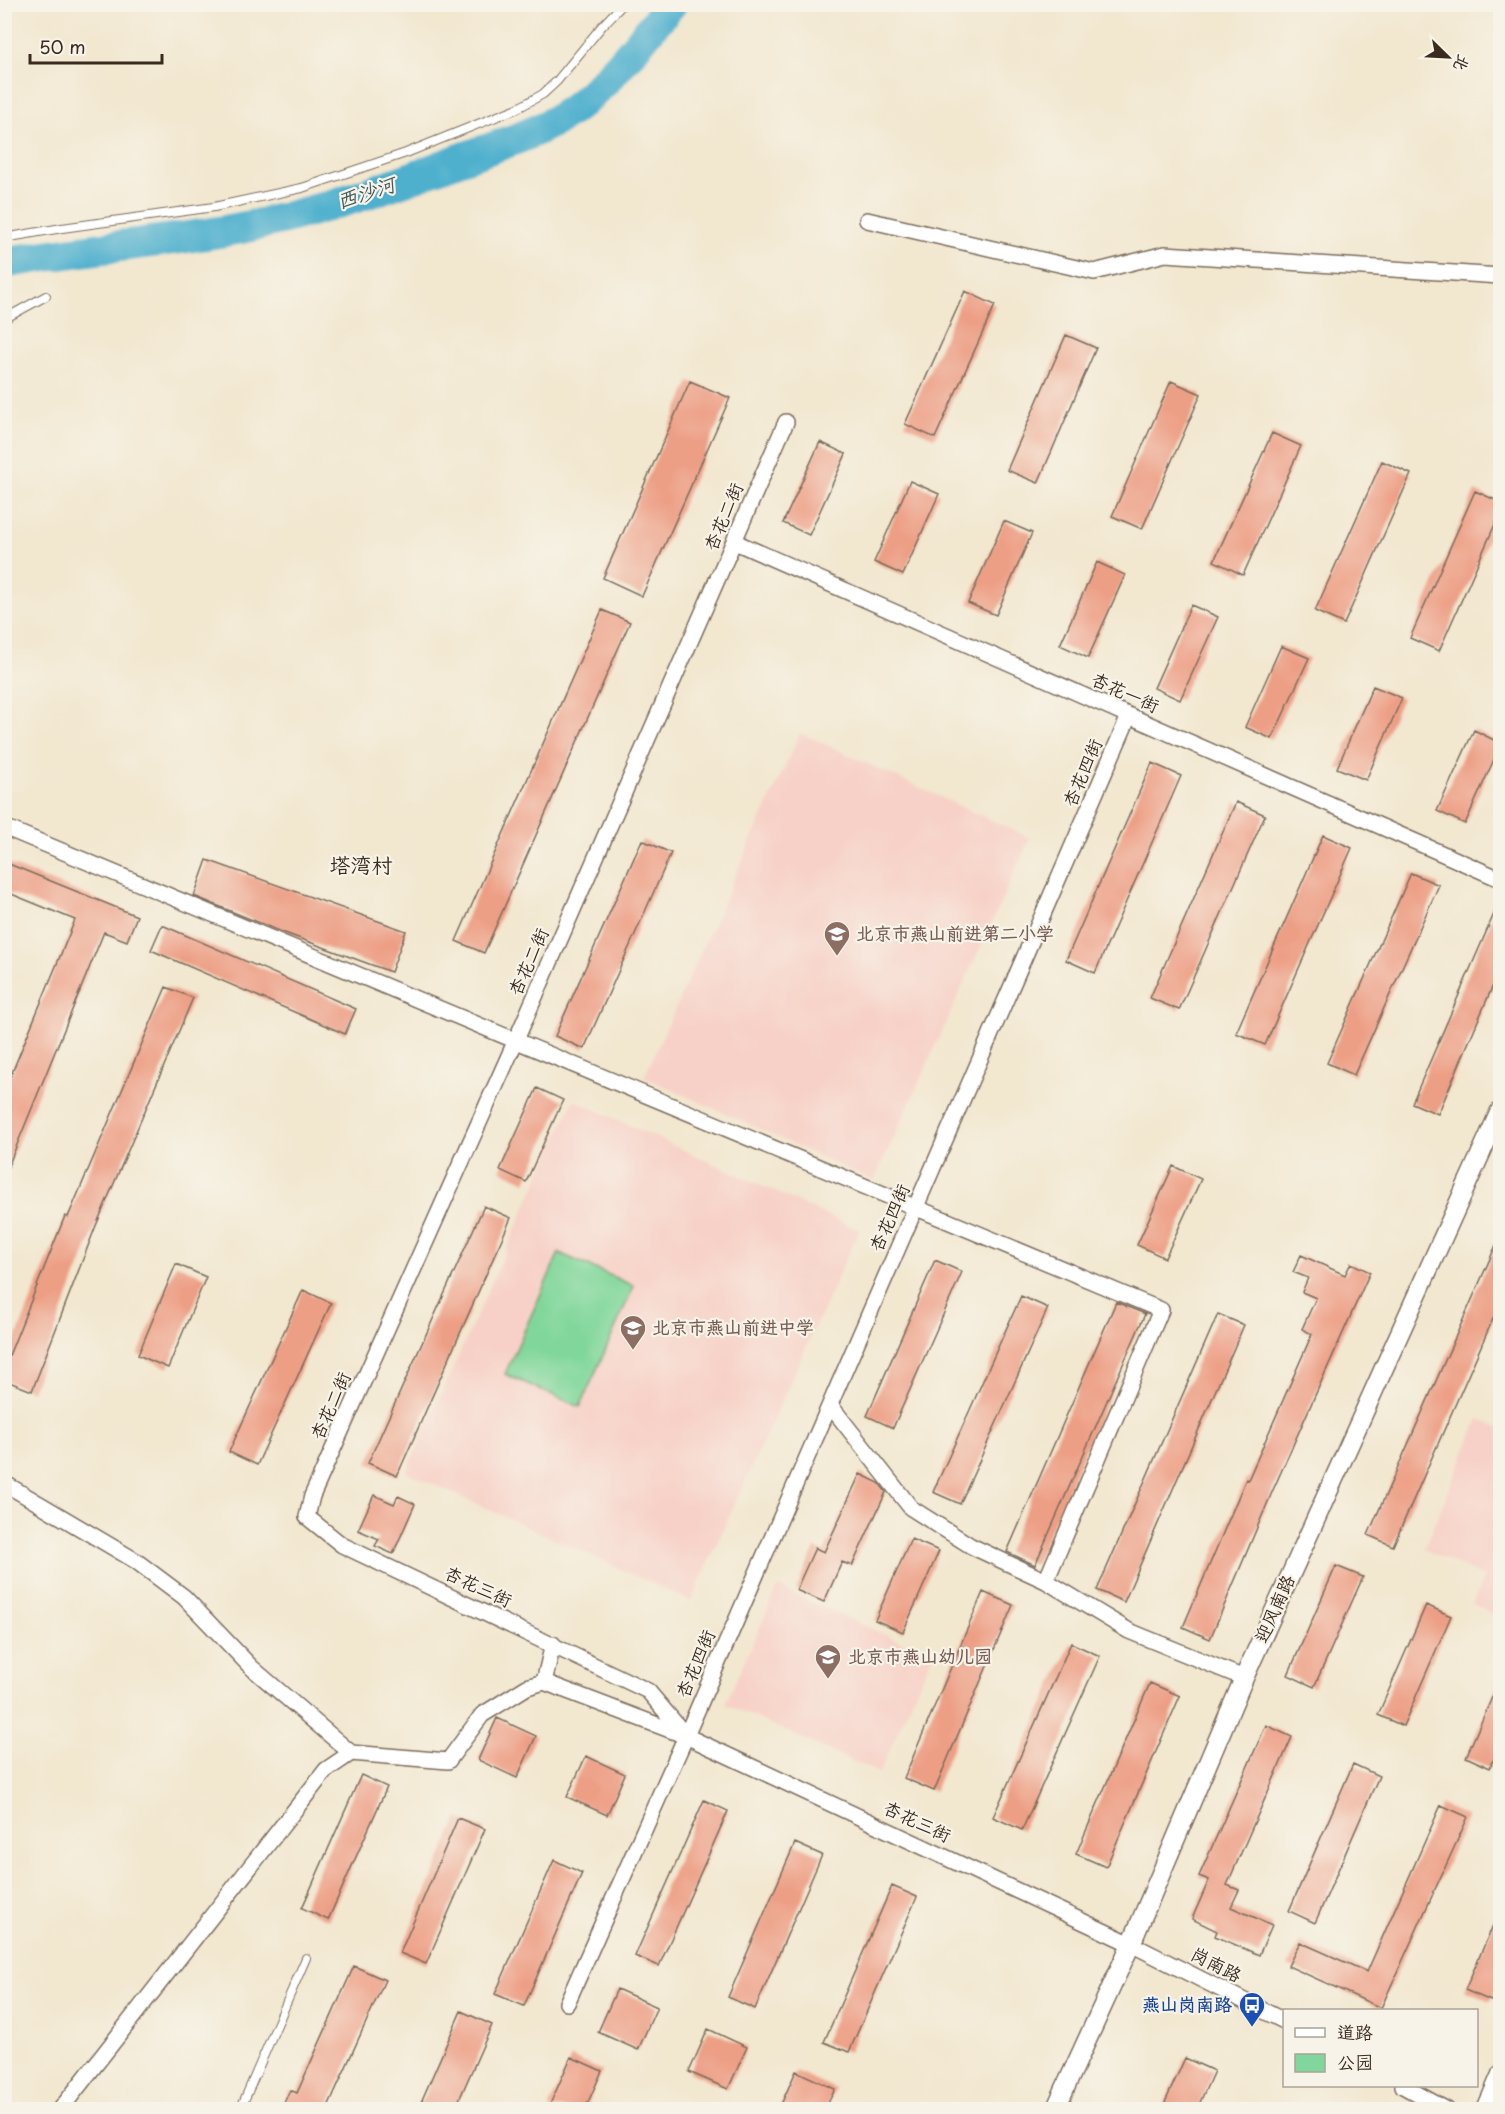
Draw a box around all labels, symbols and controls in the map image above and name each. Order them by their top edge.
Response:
scale bar [30,27,162,65]
north arrow [1418,27,1478,87]
text: 50 m [39,33,86,60]
text: 北 [1448,51,1477,76]
water label: 西沙河 [333,168,402,216]
street label: 杏花二街 [696,478,749,555]
street label: 杏花一街 [1087,665,1164,719]
street label: 杏花四街 [1055,734,1108,811]
district label: 塔湾村 [330,848,393,880]
school or university icon: 北京市燕山前进第二小学 [822,919,852,957]
place label: 北京市燕山前进第二小学 [856,919,1054,946]
street label: 杏花二街 [501,923,555,1000]
street label: 杏花四街 [862,1179,916,1256]
school or university icon: 北京市燕山前进中学 [618,1313,648,1351]
place label: 北京市燕山前进中学 [652,1313,814,1340]
street label: 杏花二街 [303,1367,357,1444]
street label: 杏花三街 [440,1558,517,1613]
street label: 迎风南路 [1247,1570,1301,1647]
street label: 杏花四街 [668,1625,721,1702]
school or university icon: 北京市燕山幼儿园 [813,1642,843,1680]
place label: 北京市燕山幼儿园 [848,1642,992,1669]
street label: 杏花三街 [879,1793,956,1848]
street label: 岗南路 [1186,1939,1247,1988]
place label: 燕山岗南路 [1142,1990,1232,2017]
bus stop icon: 燕山岗南路 [1237,1990,1267,2028]
legend [1283,2009,1478,2087]
text: 道路 [1337,2018,1373,2045]
text: 公园 [1337,2048,1373,2075]

